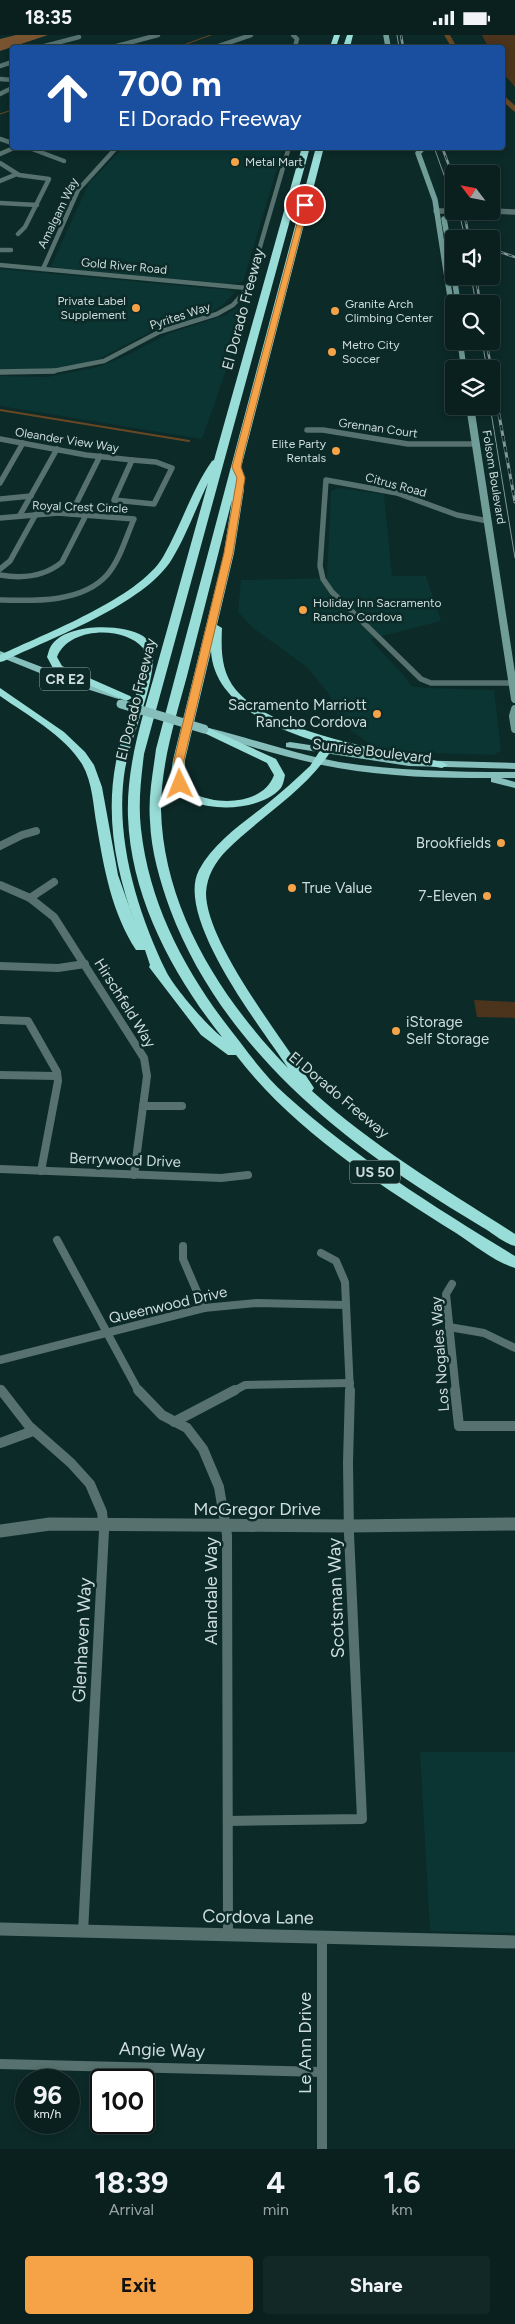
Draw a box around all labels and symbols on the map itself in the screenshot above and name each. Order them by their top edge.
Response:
place label: Metal Mart [245,155,303,169]
marker: Metal Mart [229,156,241,168]
north arrow [445,165,500,220]
street label: Amalgam Way [35,175,81,251]
pin [284,184,326,226]
street label: El Dorado Freeway [218,246,268,372]
street label: Gold River Road [80,255,168,277]
place label: Private Label Supplement [57,294,126,322]
place label: Granite Arch Climbing Center [345,297,433,325]
street label: Pyrites Way [148,299,213,332]
marker: Private Label Supplement [130,302,142,314]
marker: Granite Arch Climbing Center [329,305,341,317]
place label: Metro City Soccer [342,338,400,366]
marker: Metro City Soccer [326,346,338,358]
street label: Grennan Court [338,416,419,441]
street label: Oleander View Way [14,425,121,455]
street label: Folsom Boulevard [480,429,508,525]
place label: Elite Party Rentals [272,437,327,465]
marker: Elite Party Rentals [330,445,342,457]
street label: Citrus Road [364,470,428,500]
street label: Royal Crest Circle [32,498,129,516]
place label: Holiday Inn Sacramento Rancho Cordova [313,596,441,624]
marker: Holiday Inn Sacramento Rancho Cordova [297,604,309,616]
street label: El Dorado Freeway [112,636,160,762]
road number: CR E2 [40,668,90,691]
place label: Sacramento Marriott Rancho Cordova [228,696,367,731]
marker: Sacramento Marriott Rancho Cordova [371,708,383,720]
street label: Sunrise Boulevard [311,735,433,767]
position arrow [153,757,205,809]
place label: Brookfields [416,834,491,852]
marker: Brookfields [495,837,507,849]
place label: True Value [302,879,372,897]
marker: True Value [286,882,298,894]
place label: 7-Eleven [418,887,477,905]
marker: 7-Eleven [481,890,493,902]
street label: Hirschfeld Way [90,955,160,1051]
place label: iStorage Self Storage [406,1013,489,1048]
marker: iStorage Self Storage [390,1025,402,1037]
street label: El Dorado Freeway [285,1048,393,1142]
street label: Berrywood Drive [69,1149,181,1171]
road number: US 50 [350,1161,400,1183]
street label: Queenwood Drive [107,1283,229,1327]
street label: Los Nogales Way [427,1296,453,1412]
street label: McGregor Drive [193,1498,321,1520]
street label: Alandale Way [200,1536,222,1645]
street label: Scotsman Way [323,1537,349,1659]
street label: Glenhaven Way [68,1576,96,1703]
street label: Cordova Lane [202,1905,314,1929]
street label: Le Ann Drive [294,1992,316,2094]
street label: Angie Way [118,2038,206,2063]
speed limit sign: 100 [90,2069,155,2134]

